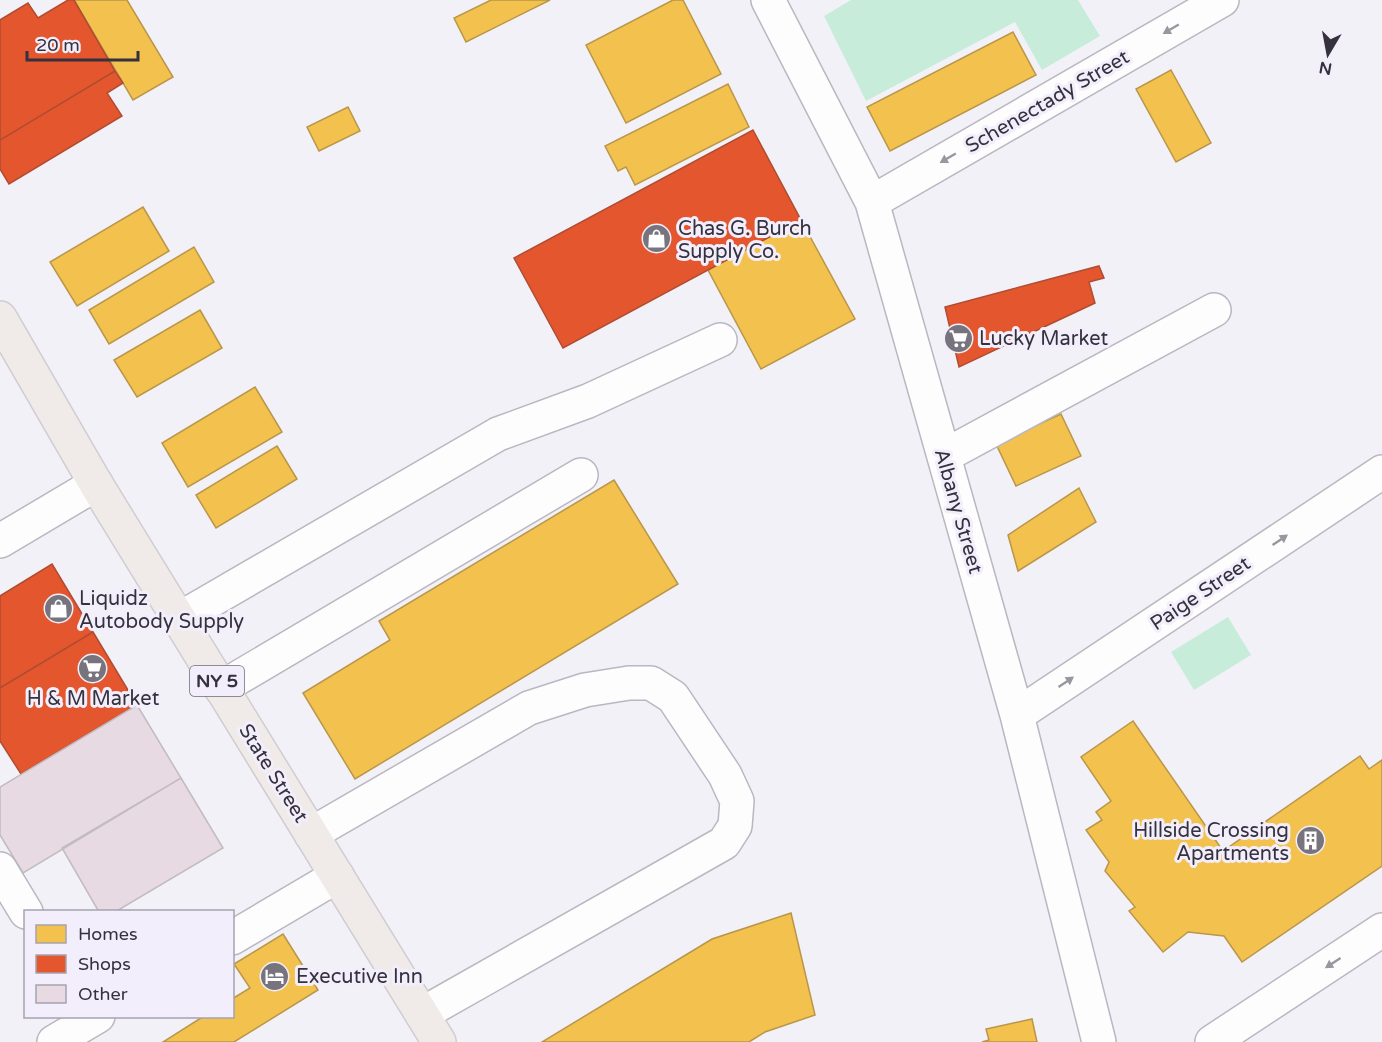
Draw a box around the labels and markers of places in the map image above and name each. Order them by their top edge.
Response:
place label: Chas G. Burch Supply Co. [678,217,812,264]
shop icon: Chas G. Burch Supply Co. [641,223,673,255]
supermarket icon: Lucky Market [942,322,974,354]
place label: Lucky Market [979,327,1108,351]
place label: Liquidz Autobody Supply [79,587,244,634]
shop icon: Liquidz Autobody Supply [42,593,74,625]
supermarket icon: H & M Market [77,652,109,684]
place label: H & M Market [27,687,160,711]
place label: Hillside Crossing Apartments [1133,819,1289,866]
building icon: Hillside Crossing Apartments [1294,825,1326,857]
hotel icon: Executive Inn [259,960,291,992]
place label: Executive Inn [296,965,423,989]

